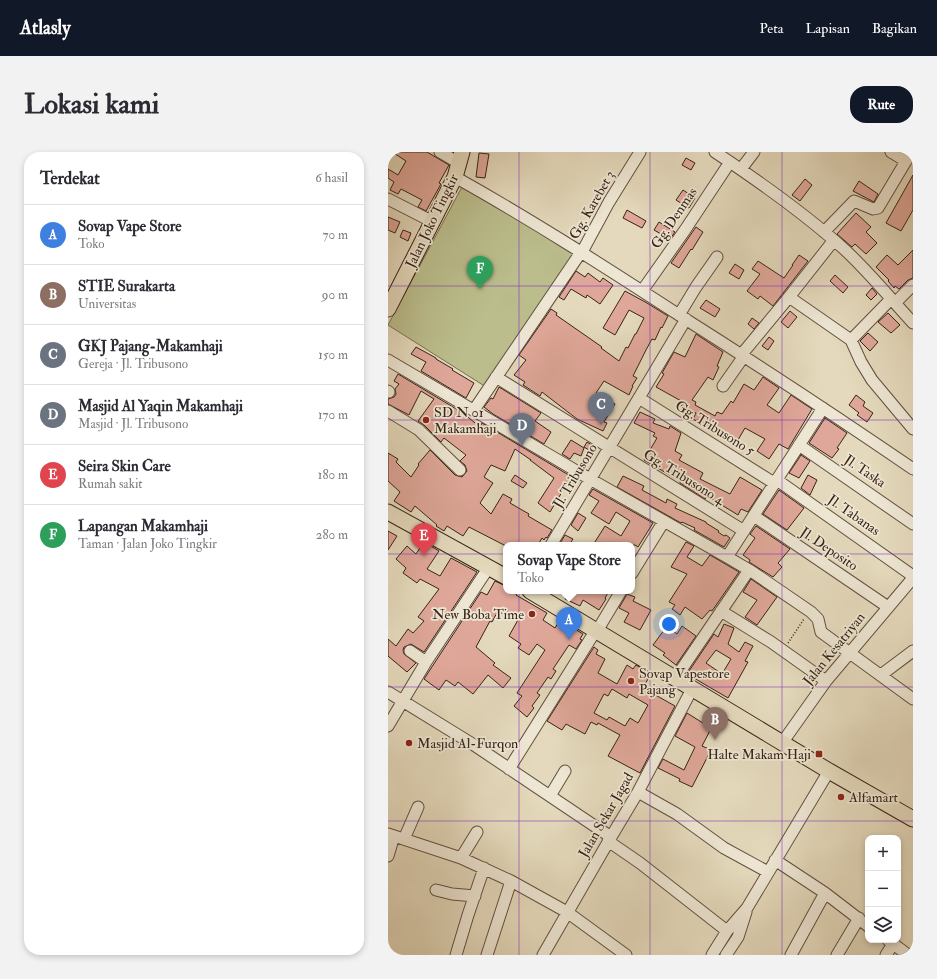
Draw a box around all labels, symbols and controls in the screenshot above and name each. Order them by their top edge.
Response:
text: Atlasly [20,16,71,40]
text: Peta [760,20,783,37]
text: Lapisan [805,20,850,37]
text: Bagikan [872,20,917,37]
button: Rute [850,86,913,123]
text: Lokasi kami [24,87,159,122]
text: Terdekat [40,168,100,189]
street label: Gg. Karebet 3 [566,168,618,242]
text: 6 hasil [315,170,348,186]
street label: Jalan Joko Tingkir [401,170,462,272]
street label: Gg. Denmas [647,184,701,252]
text: Sovap Vape Store [78,217,181,236]
text: A [49,227,57,243]
text: 70 m [323,227,348,243]
text: Toko [78,236,104,252]
pin: F [467,256,493,289]
text: STIE Surakarta [78,277,175,296]
text: B [49,287,57,303]
text: 90 m [322,287,348,303]
text: Universitas [78,296,136,312]
text: GKJ Pajang-Makamhaji [78,337,223,356]
text: C [48,347,58,363]
text: 150 m [318,347,348,363]
text: Gereja · Jl. Tribusono [78,356,188,372]
pin: C [588,392,614,425]
text: Masjid Al Yaqin Makamhaji [78,397,243,416]
street label: Gg. Tribusono 5 [672,397,759,460]
place label: SD N 01 Makamhaji [434,404,497,437]
text: D [48,407,58,423]
text: 170 m [318,407,348,423]
pin: D [509,413,535,446]
marker: SD N 01 Makamhaji [421,415,431,425]
text: Masjid · Jl. Tribusono [78,416,188,432]
street label: Jl. Tribusono [549,440,601,512]
street label: Gg. Tribusono 4 [640,445,729,509]
street label: Jl. Taska [840,450,889,491]
text: Seira Skin Care [78,457,171,476]
text: E [48,467,58,483]
text: 180 m [318,467,348,483]
text: Rumah sakit [78,476,143,492]
street label: Jl. Tabanas [824,490,884,539]
text: Lapangan Makamhaji [78,517,208,536]
pin: E [411,523,437,556]
street label: Jl. Deposito [796,523,861,575]
text: F [49,527,57,543]
text: 280 m [316,527,348,543]
text: Taman · Jalan Joko Tingkir [78,536,217,552]
popup [503,542,635,594]
text: Sovap Vape Store [517,551,621,570]
text: Toko [517,570,544,586]
place label: New Boba Time [432,606,524,623]
pin: A [556,607,582,640]
marker: New Boba Time [527,609,537,619]
street label: Jalan Kesatriyan [799,609,869,690]
your location [659,614,679,634]
place label: Sovap Vapestore Pajang [639,665,730,698]
marker: Sovap Vapestore Pajang [626,676,636,686]
pin: B [702,707,728,740]
place label: Masjid Al-Furqon [417,735,518,752]
marker: Masjid Al-Furqon [404,738,414,748]
place label: Halte Makam Haji [707,746,811,763]
marker: Halte Makam Haji [814,749,824,759]
street label: Jalan Sekar Jagad [574,769,637,861]
place label: Alfamart [848,789,899,806]
marker: Alfamart [836,792,846,802]
map controls [865,835,901,943]
button: + [865,835,901,871]
button: − [865,871,901,907]
button: layers [865,907,901,943]

